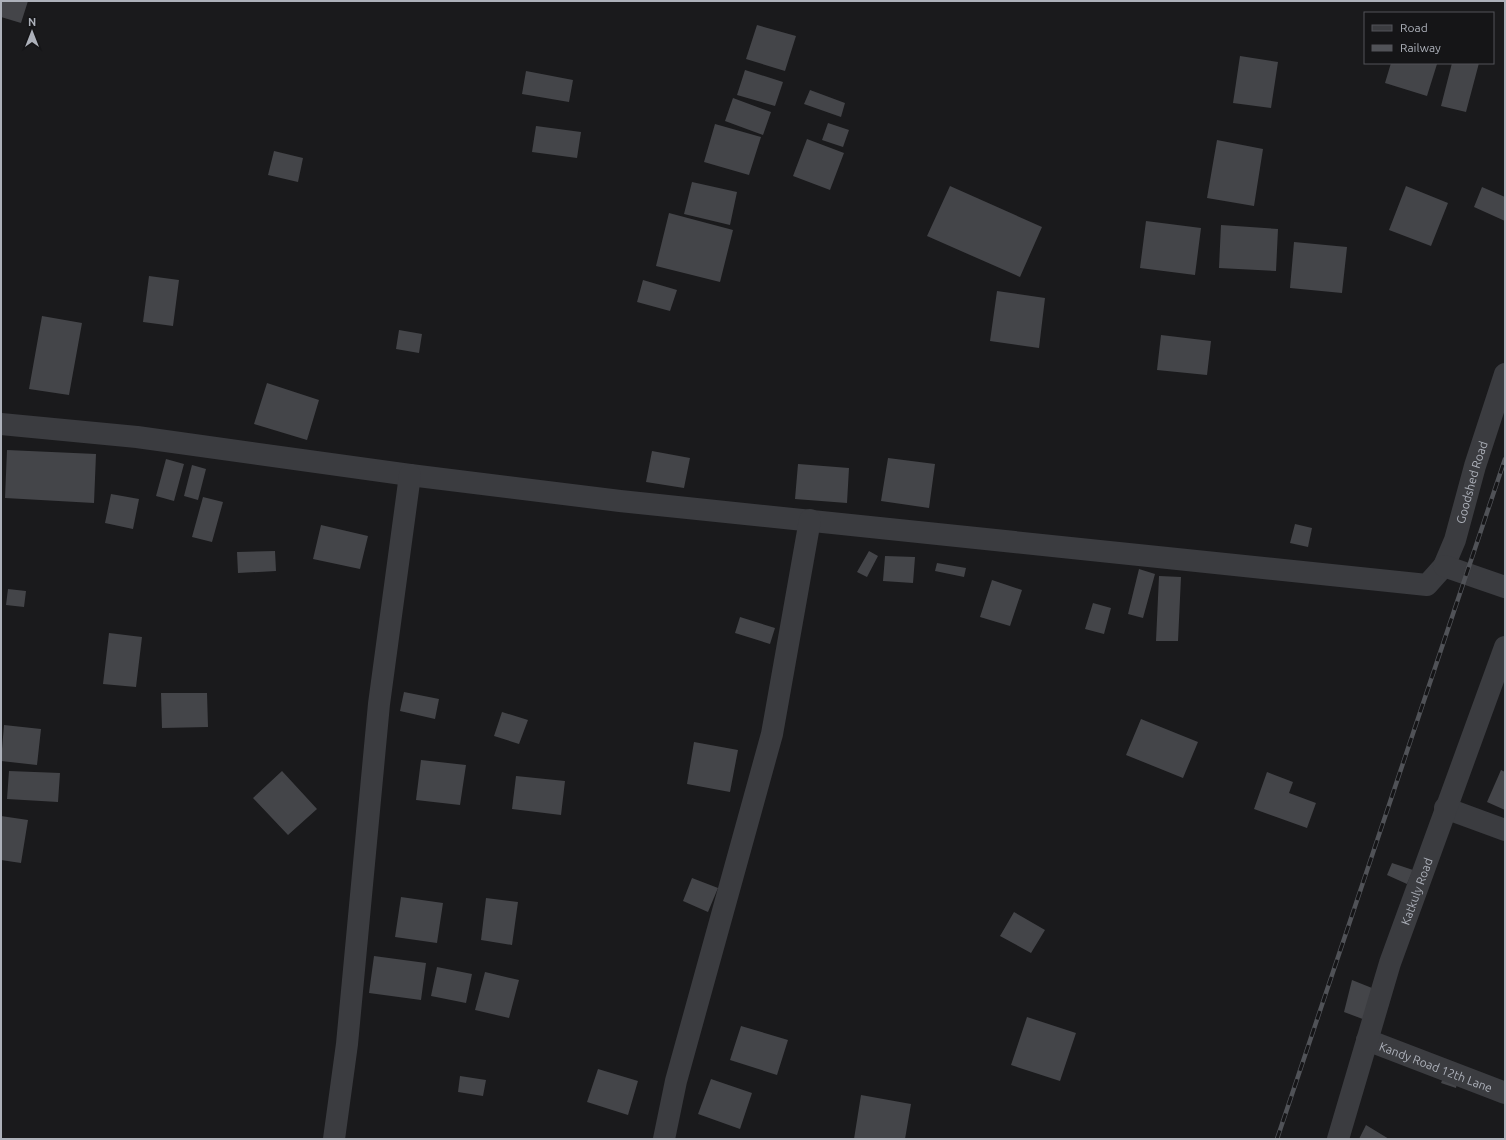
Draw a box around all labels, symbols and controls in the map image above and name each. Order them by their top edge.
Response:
north arrow [12,12,52,52]
legend [1364,12,1494,64]
text: N [28,16,36,28]
text: Road [1400,21,1428,34]
text: Railway [1400,41,1441,54]
street label: Goodshed Road [1453,439,1489,525]
street label: Katkuly Road [1398,856,1434,926]
street label: Kandy Road 12th Lane [1378,1039,1494,1094]

